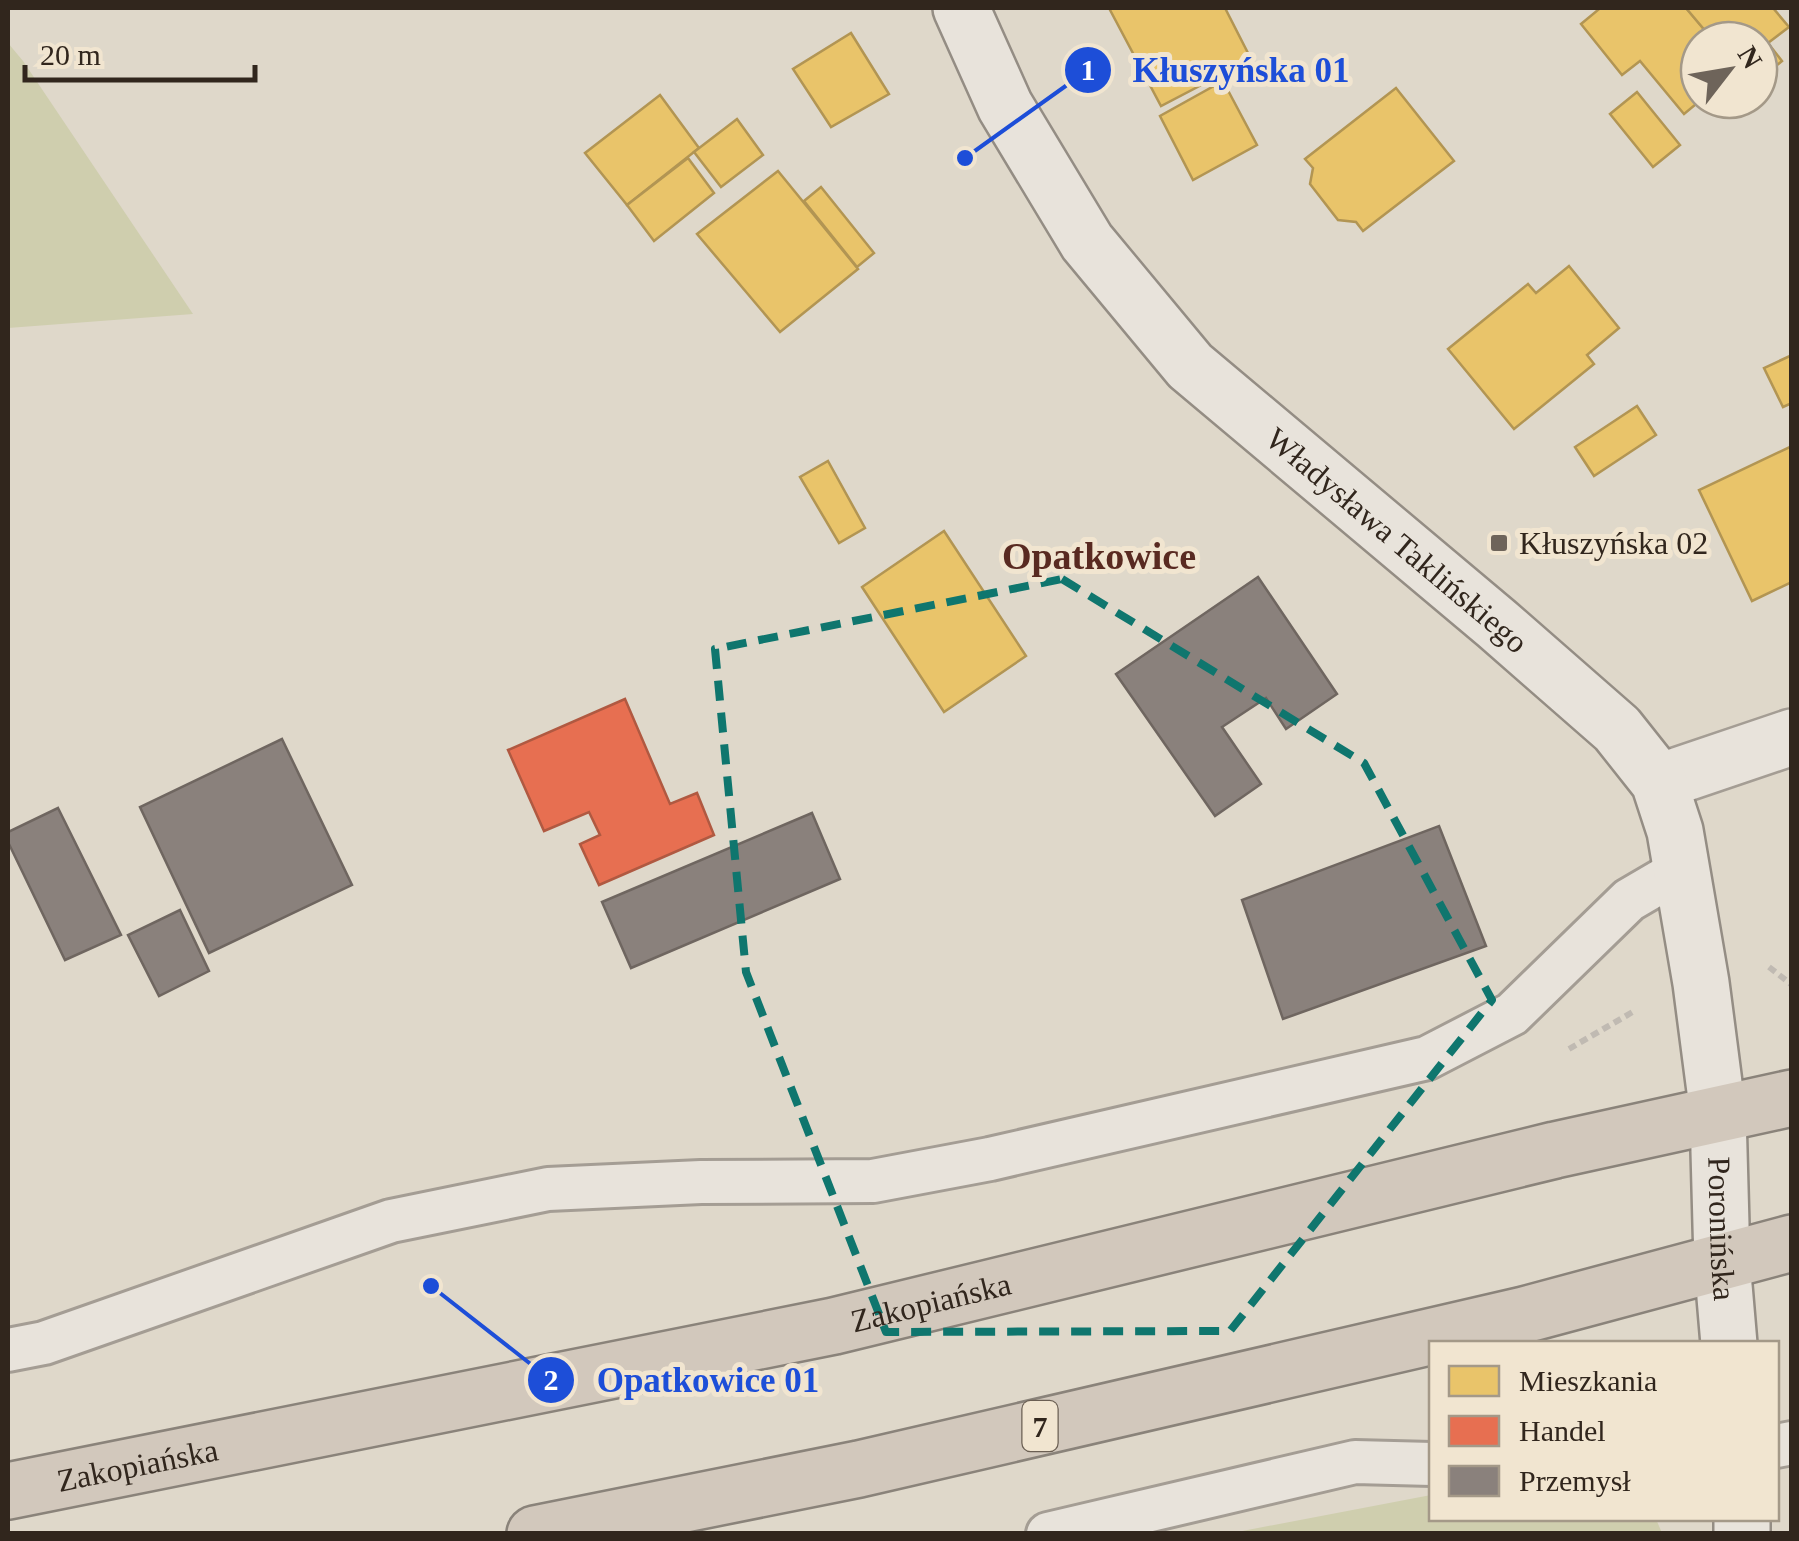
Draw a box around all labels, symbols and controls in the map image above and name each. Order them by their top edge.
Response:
scale bar [25,20,255,82]
north arrow [1679,20,1779,120]
callout: Kłuszyńska 01 [1063,37,1370,102]
text: 20 m [40,38,101,71]
text: N [1732,41,1768,74]
text: Kłuszyńska 01 [1133,51,1349,90]
text: 1 [1081,53,1096,86]
street label: Władysława Taklińskiego [1259,420,1535,660]
place label: Kłuszyńska 02 [1519,525,1708,561]
marker: Kłuszyńska 02 [1488,532,1510,554]
district label: Opatkowice [1002,535,1196,577]
street label: Poronińska [1701,1156,1743,1302]
street label: Zakopiańska [847,1265,1015,1339]
legend [1429,1341,1779,1521]
callout: Opatkowice 01 [526,1347,839,1412]
text: Opatkowice 01 [597,1361,819,1400]
text: 2 [544,1363,559,1396]
text: Mieszkania [1519,1364,1657,1397]
road number: 7 [1022,1401,1058,1451]
text: Handel [1519,1414,1606,1447]
street label: Zakopiańska [54,1431,221,1499]
text: Przemysł [1519,1464,1631,1497]

